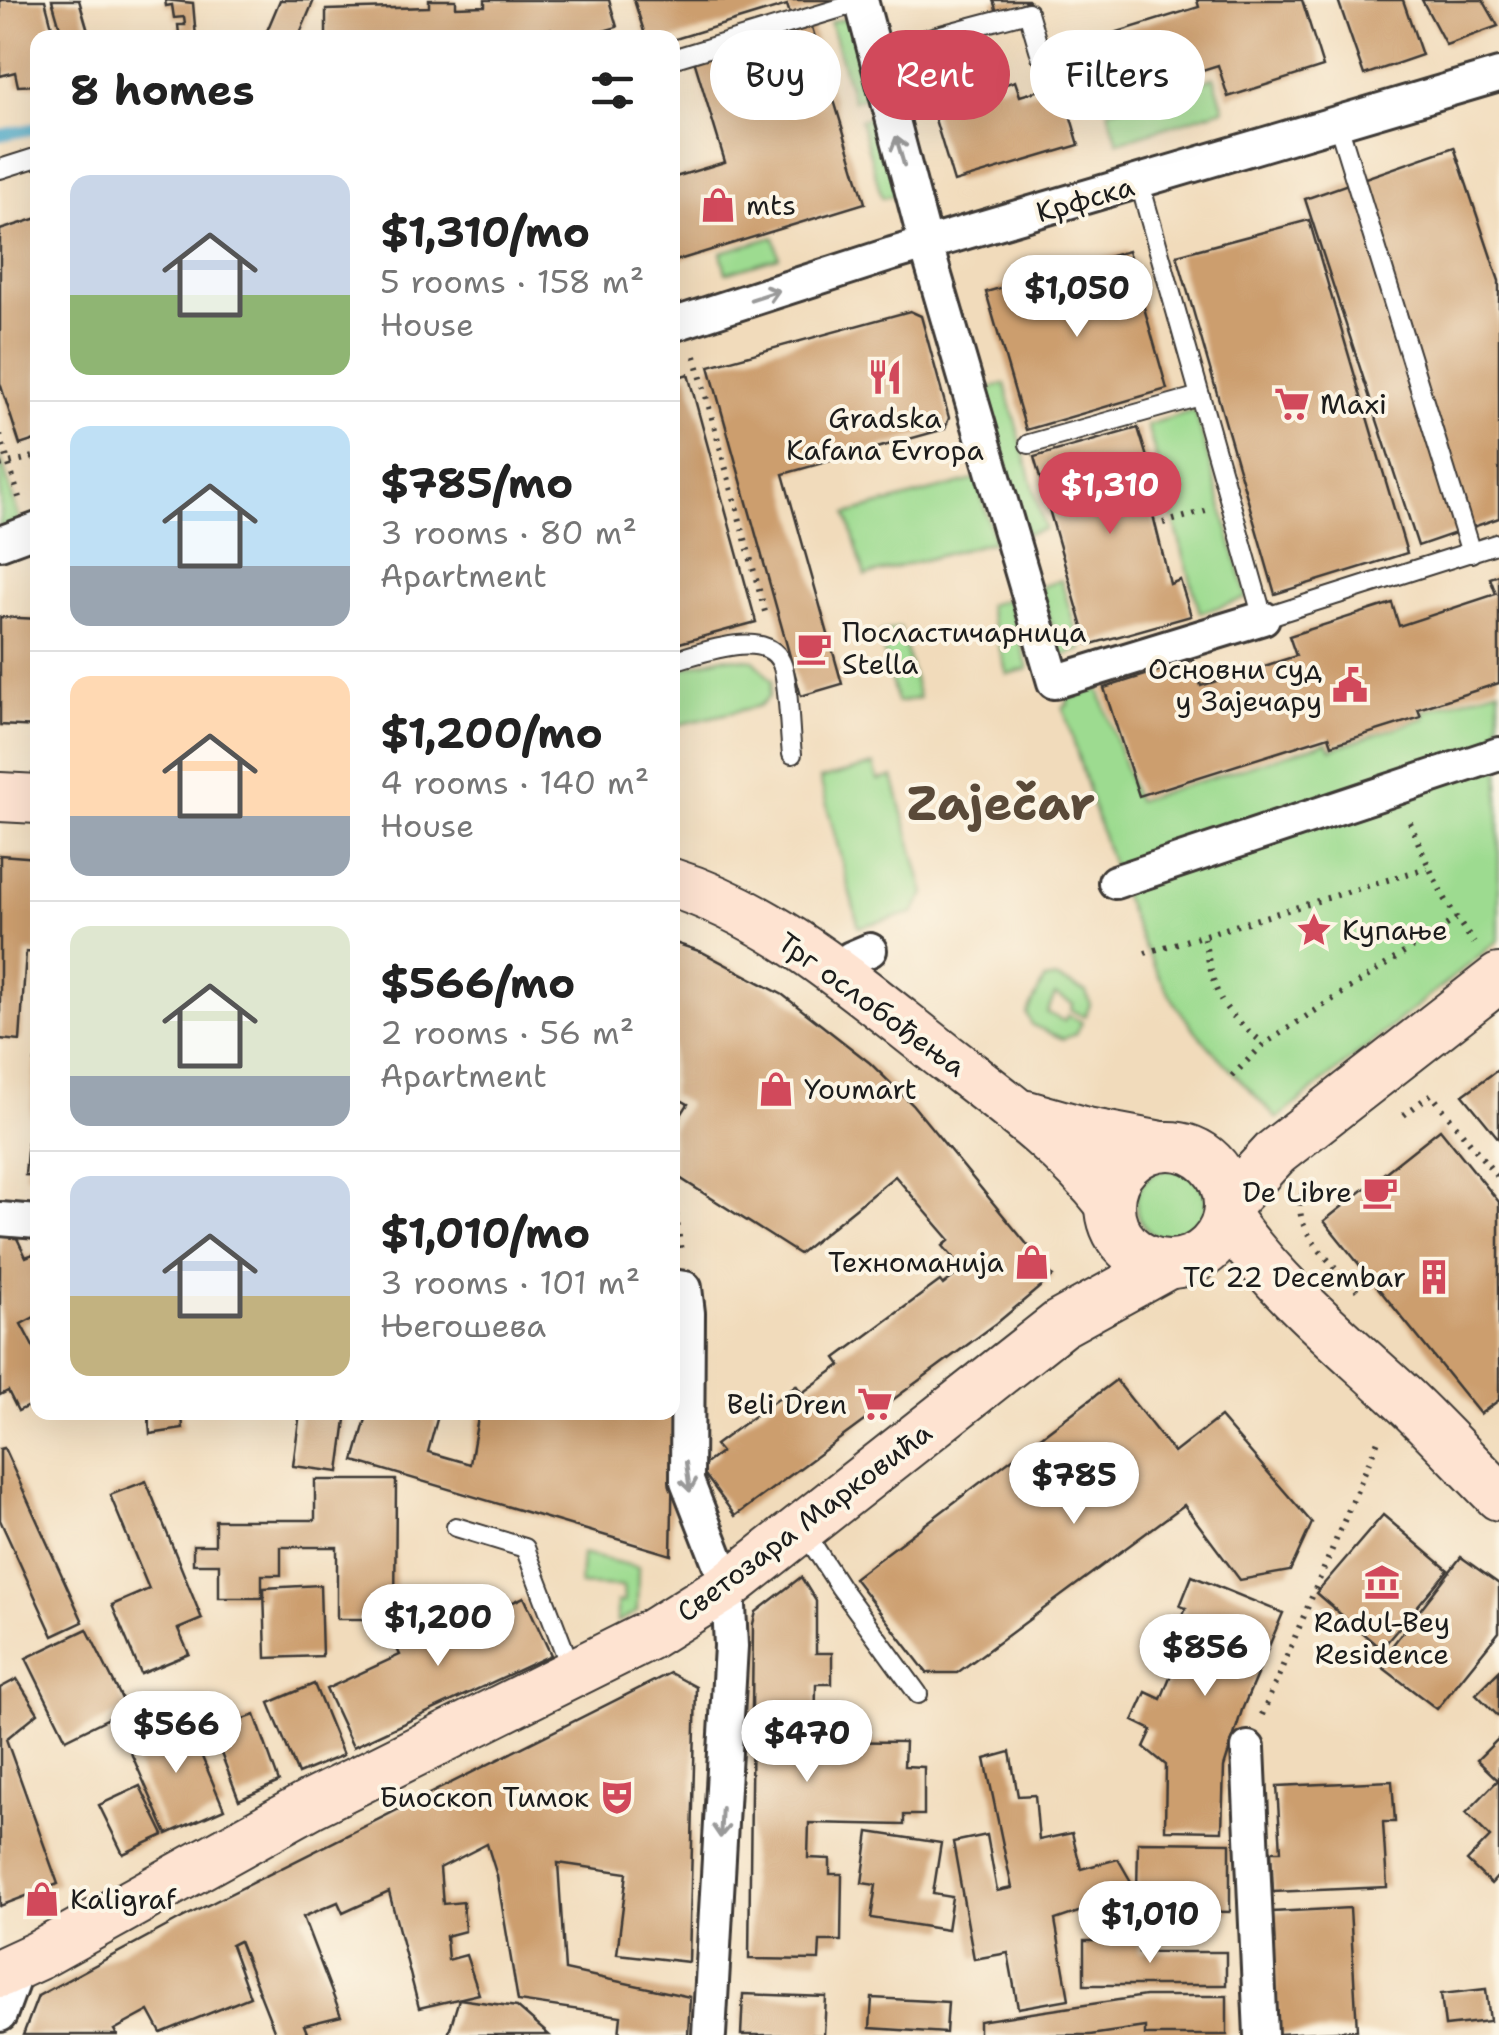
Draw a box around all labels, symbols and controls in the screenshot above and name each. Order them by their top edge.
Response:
chip: Buy [710,30,841,120]
chip: Rent [861,30,1010,120]
chip: Filters [1030,30,1205,120]
text: 8 homes [70,62,255,118]
icon: filters [585,63,640,118]
one-way arrow [890,136,908,167]
street label: Крфска [1032,167,1138,231]
shop icon: mts [699,186,737,224]
place label: mts [746,186,796,224]
text: $1,310/mo [380,204,590,260]
icon: home [150,215,270,335]
pin: $1,050 [996,255,1158,340]
text: 5 rooms · 158 m² [380,260,644,303]
text: $1,050 [1024,266,1130,309]
one-way arrow [749,285,781,303]
text: House [380,303,474,346]
restaurant icon: Gradska Kafana Evropa [866,358,904,396]
supermarket icon: Maxi [1273,385,1311,423]
place label: Maxi [1320,385,1387,423]
place label: Gradska Kafana Evropa [786,399,984,469]
pin: $1,310 [1029,452,1191,537]
text: $785/mo [380,455,573,511]
text: $1,310 [1060,463,1160,506]
icon: home [150,466,270,586]
text: 3 rooms · 80 m² [380,511,637,554]
text: Apartment [380,554,547,597]
place label: Посластичарница Stella [842,613,1086,683]
cafe icon: Посластичарница Stella [795,629,833,667]
place label: Основни суд у Зајечару [1148,650,1322,720]
public building icon: Основни суд у Зајечару [1331,666,1369,704]
text: $1,200/mo [380,705,603,761]
icon: home [150,716,270,836]
text: 4 rooms · 140 m² [380,761,649,804]
district label: Zaječar [907,771,1095,835]
text: House [380,804,474,847]
place icon: Купање [1295,911,1333,949]
place label: Купање [1342,911,1448,949]
street label: Трг ослобођења [770,923,974,1085]
text: $566/mo [380,955,575,1011]
icon: home [150,966,270,1086]
text: 2 rooms · 56 m² [380,1011,634,1054]
text: Apartment [380,1054,547,1097]
shop icon: Youmart [757,1070,795,1108]
place label: Youmart [804,1070,917,1108]
place label: De Libre [1242,1173,1352,1211]
cafe icon: De Libre [1361,1173,1399,1211]
text: $1,010/mo [380,1205,590,1261]
icon: home [150,1216,270,1336]
place label: Техноманија [828,1243,1004,1281]
shop icon: Техноманија [1013,1243,1051,1281]
place label: TC 22 Decembar [1183,1258,1406,1296]
building icon: TC 22 Decembar [1415,1258,1453,1296]
text: 3 rooms · 101 m² [380,1261,640,1304]
text: Његошева [380,1304,546,1347]
place label: Beli Dren [727,1385,847,1423]
supermarket icon: Beli Dren [856,1385,894,1423]
street label: Светозара Марковића [669,1413,939,1631]
pin: $785 [1015,1442,1133,1527]
text: $785 [1031,1453,1117,1496]
one-way arrow [680,1461,698,1493]
museum icon: Radul-Bey Residence [1363,1563,1401,1601]
pin: $1,200 [357,1584,519,1669]
text: $1,200 [384,1595,492,1638]
place label: Radul-Bey Residence [1314,1603,1450,1673]
pin: $856 [1146,1614,1264,1699]
text: $856 [1162,1625,1248,1668]
pin: $566 [117,1691,235,1776]
pin: $470 [748,1700,866,1785]
text: $566 [132,1702,220,1745]
text: $470 [763,1711,851,1754]
place label: Биоскоп Тимок [380,1778,589,1816]
theatre icon: Биоскоп Тимок [598,1778,636,1816]
one-way arrow [711,1807,730,1839]
shop icon: Kaligraf [23,1880,61,1918]
place label: Kaligraf [70,1880,177,1918]
pin: $1,010 [1069,1881,1231,1966]
text: $1,010 [1100,1892,1200,1935]

